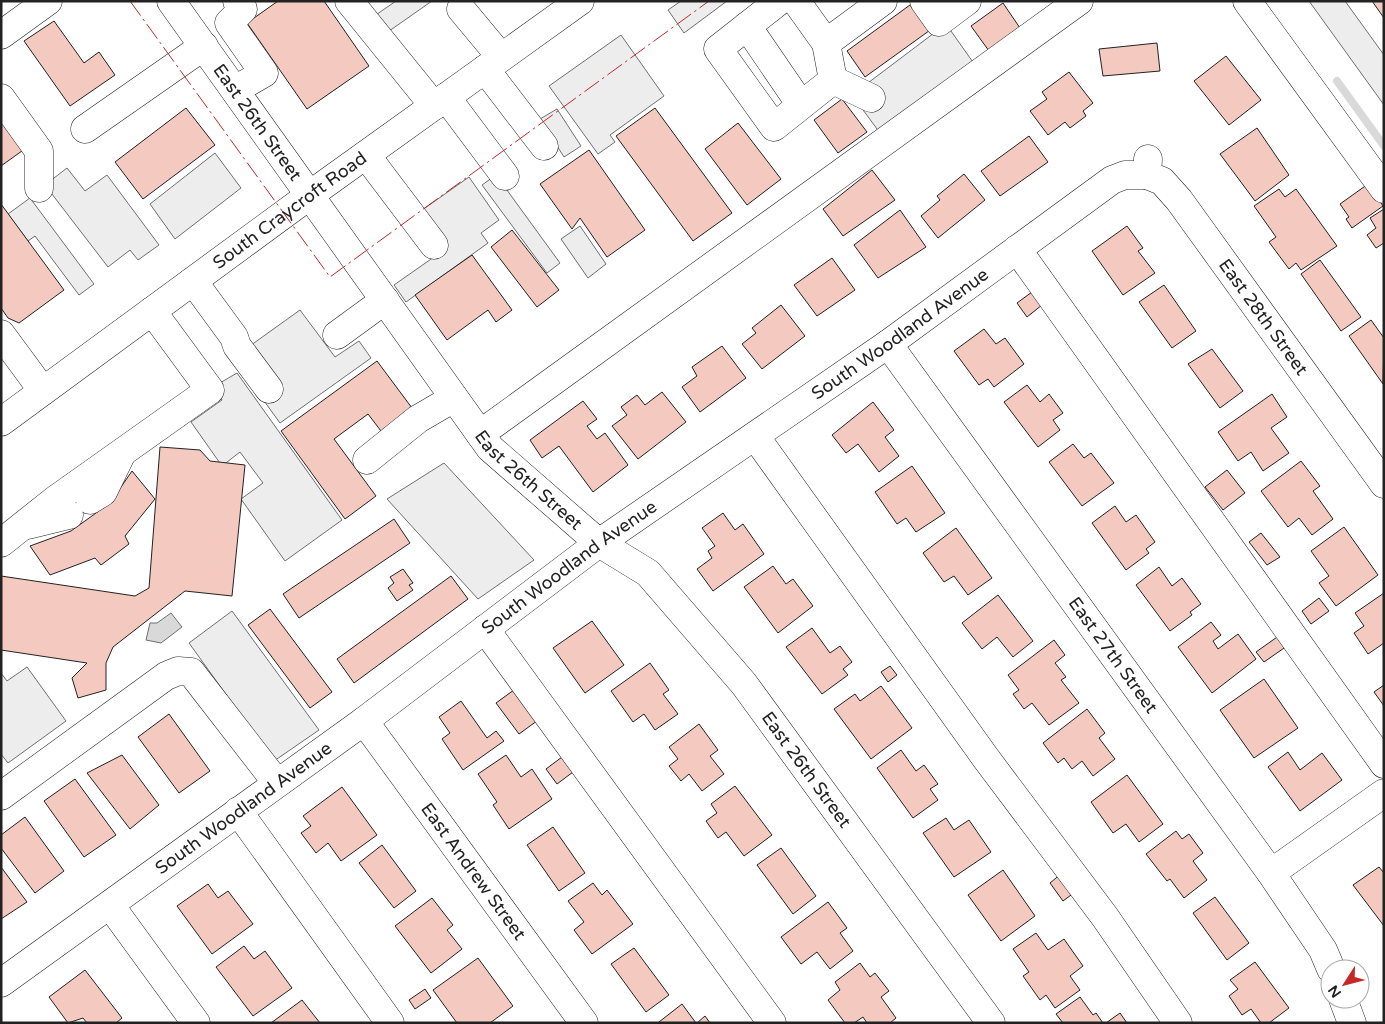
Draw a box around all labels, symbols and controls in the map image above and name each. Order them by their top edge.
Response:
street label: East 26th Street [208,60,307,185]
street label: South Craycroft Road [208,147,371,274]
street label: East 28th Street [1214,254,1313,380]
street label: South Woodland Avenue [807,263,993,404]
street label: East 26th Street [470,426,587,535]
street label: South Woodland Avenue [477,496,661,639]
street label: East 27th Street [1064,593,1163,718]
street label: East 26th Street [757,707,856,832]
street label: South Woodland Avenue [151,737,336,879]
street label: East Andrew Street [416,798,531,944]
north arrow [1320,959,1370,1009]
text: N [1325,982,1345,1001]

